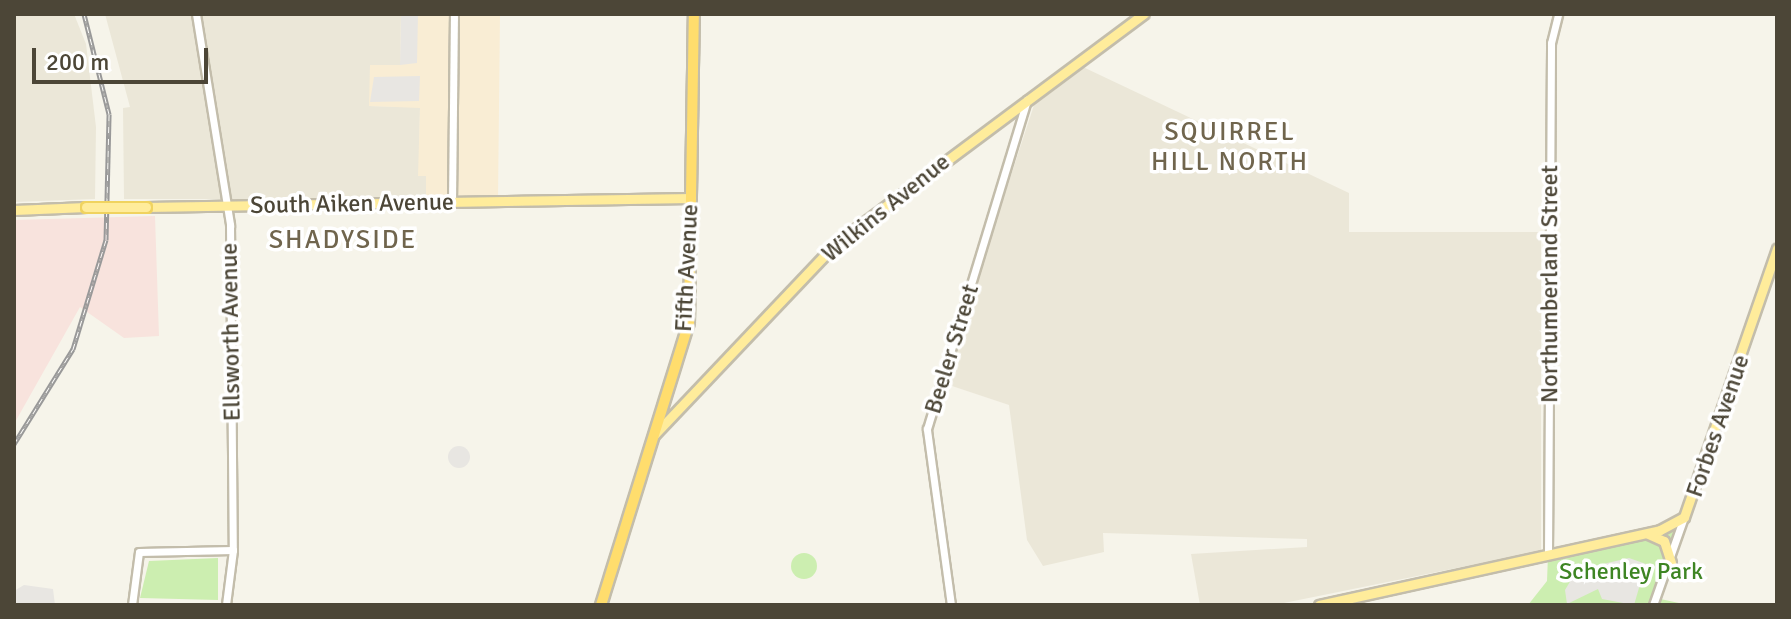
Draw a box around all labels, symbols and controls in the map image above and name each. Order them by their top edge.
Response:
scale bar [36,32,212,82]
text: 200 m [46,47,109,77]
district label: SQUIRREL HILL NORTH [1151,117,1309,178]
street label: Wilkins Avenue [816,148,956,268]
street label: Northumberland Street [1536,165,1564,403]
street label: South Aiken Avenue [250,188,454,220]
street label: Fifth Avenue [669,203,705,333]
district label: SHADYSIDE [269,225,417,257]
street label: Ellsworth Avenue [215,242,247,422]
street label: Beeler Street [919,281,985,417]
street label: Forbes Avenue [1680,351,1756,501]
park label: Schenley Park [1559,558,1703,586]

